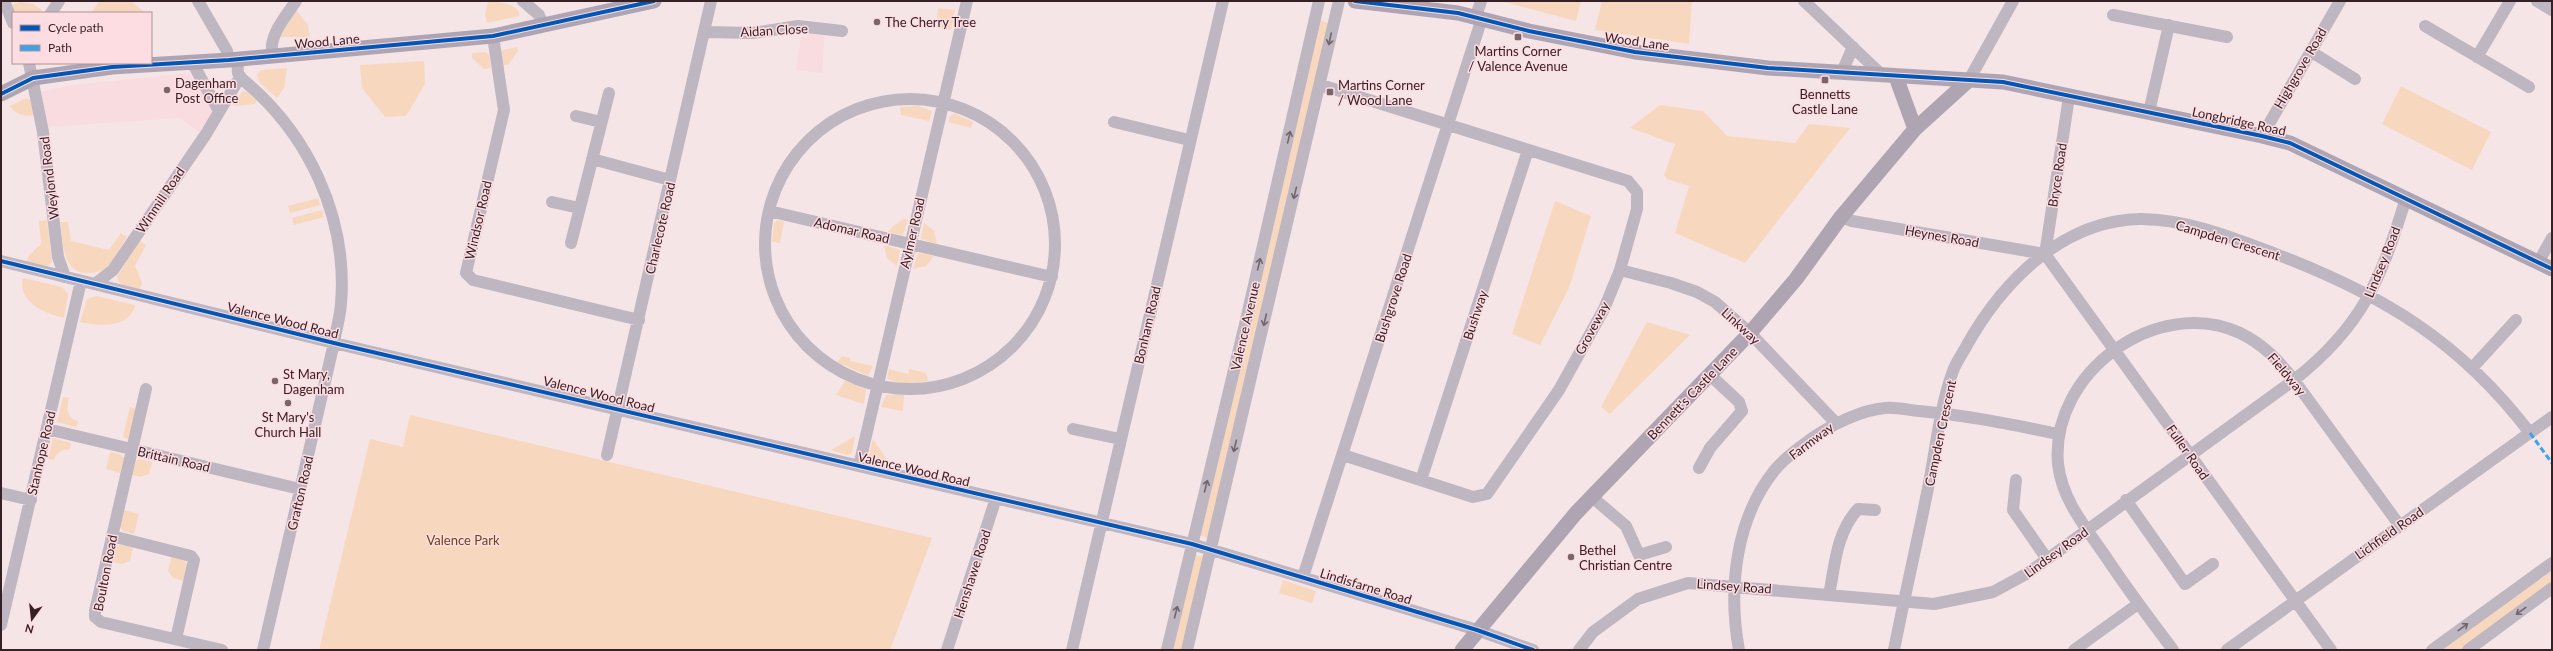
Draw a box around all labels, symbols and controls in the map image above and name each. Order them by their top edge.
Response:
legend [12,12,152,64]
place label: The Cherry Tree [885,14,976,30]
marker: The Cherry Tree [872,17,882,27]
text: Cycle path [48,20,103,35]
street label: Aidan Close [740,20,808,40]
street label: Highgrove Road [2270,25,2330,111]
street label: Wood Lane [1604,29,1671,53]
street label: Wood Lane [294,30,360,52]
one-way arrow [1326,32,1334,45]
marker: Martins Corner / Valence Avenue [1513,32,1523,42]
text: Path [48,40,72,55]
place label: Martins Corner / Valence Avenue [1468,43,1568,74]
place label: Dagenham Post Office [175,75,238,106]
marker: Bennetts Castle Lane [1820,75,1830,85]
place label: Martins Corner / Wood Lane [1338,77,1425,108]
marker: Dagenham Post Office [162,85,172,95]
place label: Bennetts Castle Lane [1792,86,1858,117]
marker: Martins Corner / Wood Lane [1325,87,1335,97]
street label: Longbridge Road [2191,103,2287,139]
one-way arrow [1285,131,1293,144]
street label: Weylond Road [36,136,62,220]
street label: Bryce Road [2044,142,2070,208]
street label: Winmill Road [132,164,188,236]
street label: Windsor Road [461,179,495,261]
street label: Charlecote Road [642,180,678,276]
one-way arrow [1291,186,1299,199]
street label: Aylmer Road [896,196,928,270]
street label: Adomar Road [813,214,891,246]
street label: Campden Crescent [2174,217,2282,264]
street label: Heynes Road [1904,222,1980,250]
street label: Lindsey Road [2360,224,2404,300]
street label: Bushgrove Road [1371,252,1415,344]
one-way arrow [1256,258,1264,271]
street label: Valence Avenue [1227,280,1263,372]
street label: Bonham Road [1130,284,1164,366]
street label: Bushway [1459,288,1491,342]
street label: Valence Wood Road [226,298,340,342]
street label: Groveway [1571,299,1613,357]
street label: Linkway [1718,304,1764,348]
one-way arrow [1261,313,1269,326]
street label: Bennett's Castle Lane [1644,343,1741,443]
street label: Fieldway [2265,349,2310,399]
place label: St Mary, Dagenham [283,366,344,397]
street label: Valence Wood Road [542,372,656,416]
marker: St Mary, Dagenham [270,376,280,386]
street label: Campden Crescent [1921,378,1959,488]
marker: St Mary's Church Hall [283,398,293,408]
street label: Stanhope Road [24,409,58,497]
place label: St Mary's Church Hall [255,409,321,440]
street label: Farmway [1786,419,1837,463]
street label: Fuller Road [2163,421,2213,483]
one-way arrow [1230,439,1238,452]
street label: Brittain Road [136,443,212,475]
street label: Valence Wood Road [856,448,972,490]
street label: Grafton Road [284,454,316,532]
one-way arrow [1203,480,1211,493]
street label: Lichfield Road [2352,504,2426,562]
street label: Lindsey Road [2021,523,2091,581]
street label: Henshawe Road [950,528,994,620]
park label: Valence Park [426,532,500,548]
street label: Boulton Road [90,533,120,613]
place label: Bethel Christian Centre [1579,542,1672,573]
marker: Bethel Christian Centre [1566,552,1576,562]
street label: Lindisfarne Road [1318,564,1414,608]
street label: Lindsey Road [1696,575,1772,597]
north arrow [12,599,52,639]
one-way arrow [1173,606,1180,619]
one-way arrow [2515,607,2526,616]
text: N [24,622,35,637]
one-way arrow [2458,623,2469,631]

